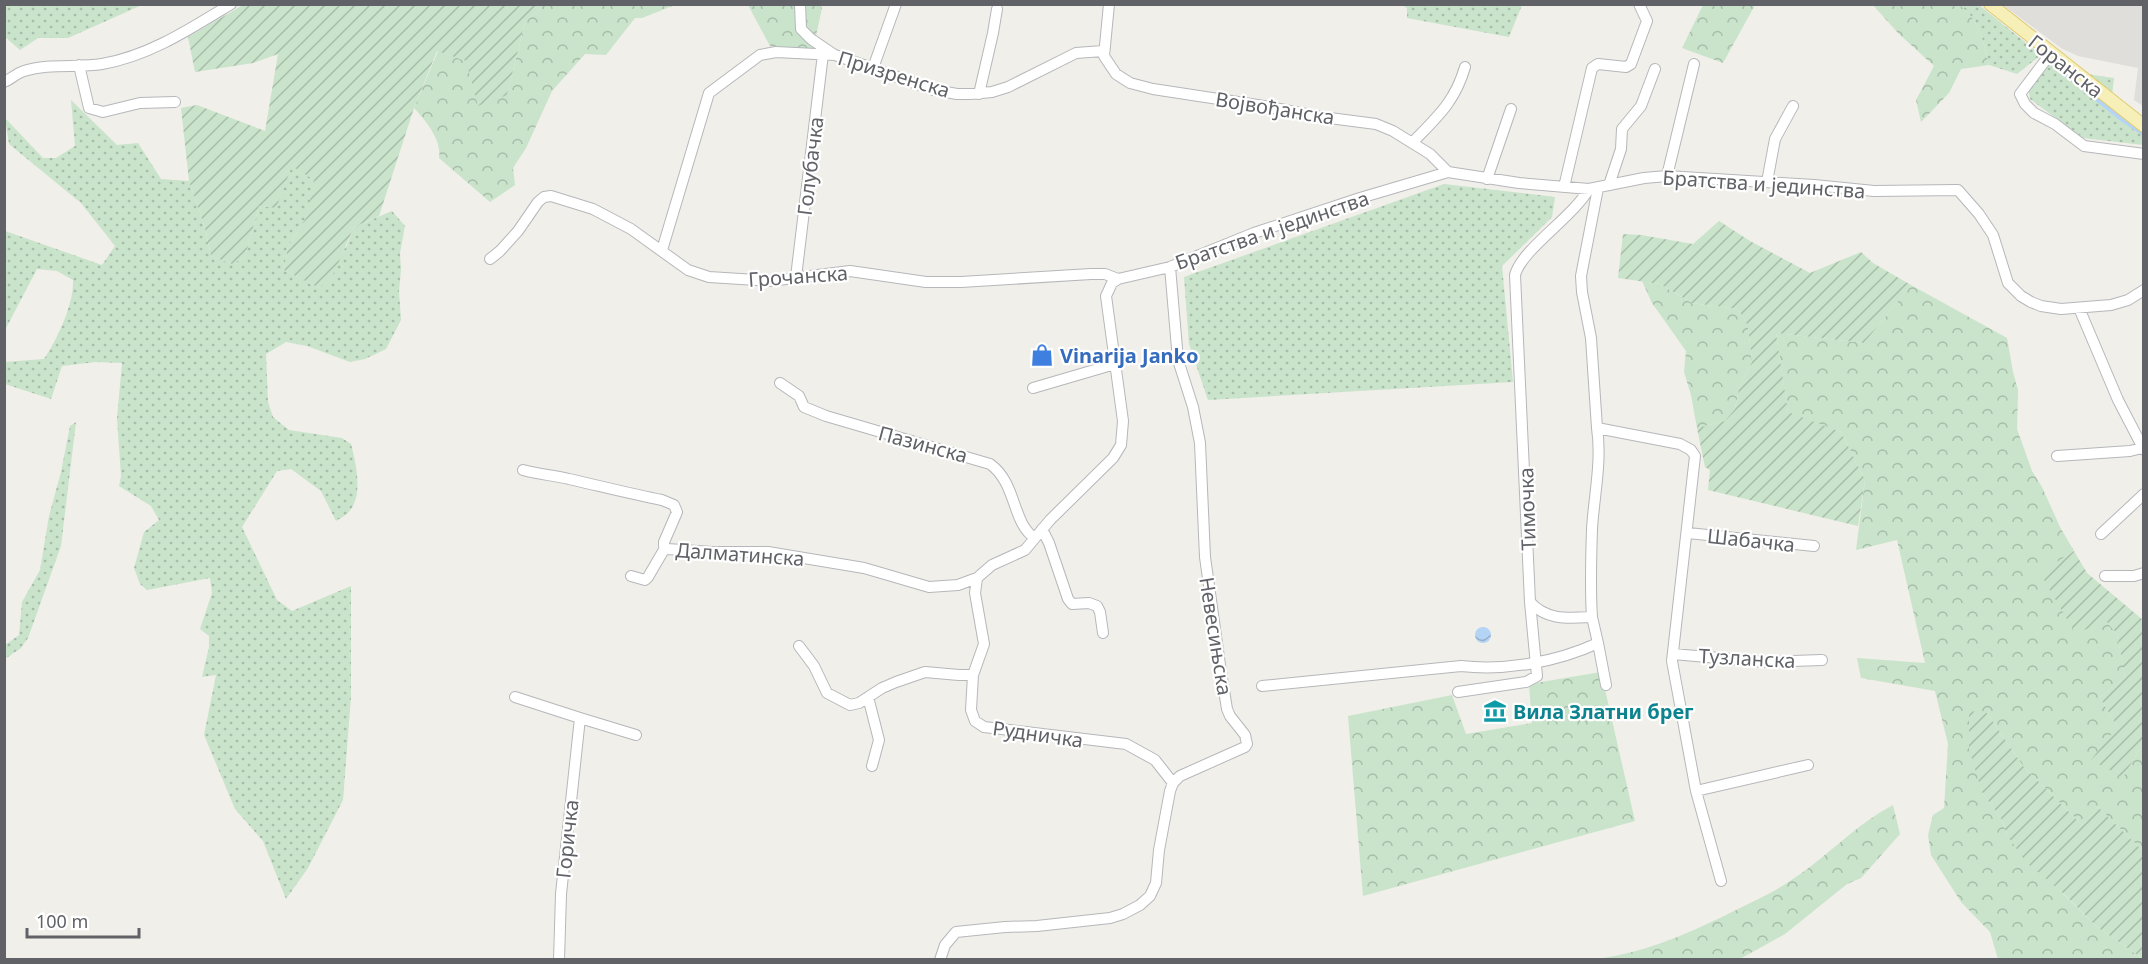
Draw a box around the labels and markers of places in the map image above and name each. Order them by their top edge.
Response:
shop icon: Vinarija Janko [1029,342,1055,368]
place label: Vinarija Janko [1060,342,1199,369]
museum icon: Вила Златни брег [1482,698,1508,724]
place label: Вила Златни брег [1513,698,1694,725]

